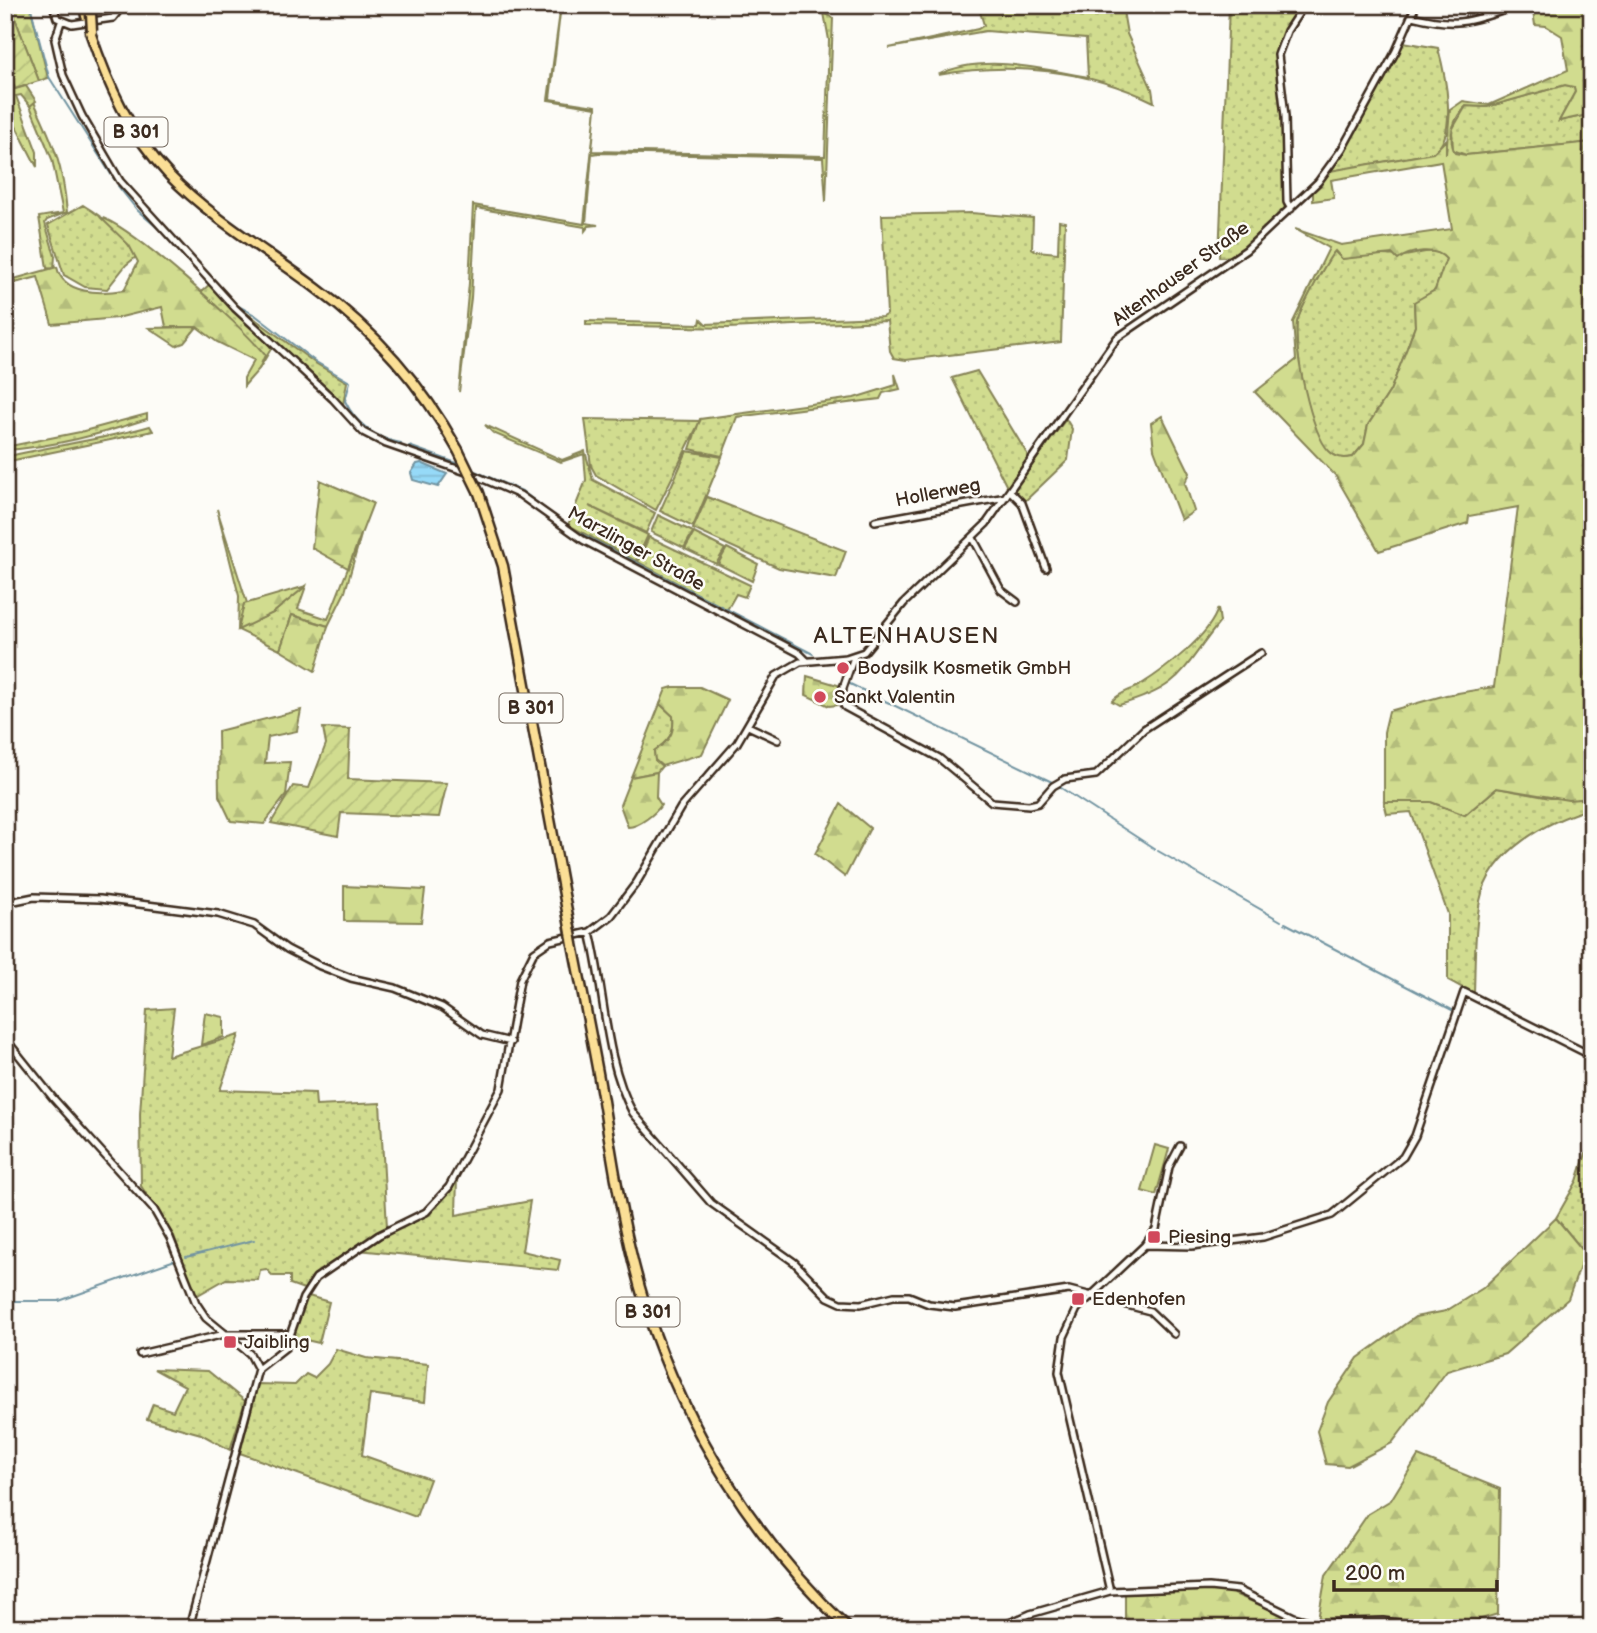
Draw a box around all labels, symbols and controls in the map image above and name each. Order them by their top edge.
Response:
road number: B 301 [104,118,168,146]
street label: Altenhauser Straße [1108,217,1254,331]
street label: Hollerweg [894,474,982,512]
street label: Marzlinger Straße [563,502,709,596]
district label: ALTENHAUSEN [813,622,1001,650]
place label: Bodysilk Kosmetik GmbH [857,657,1071,680]
marker: Bodysilk Kosmetik GmbH [835,660,851,676]
place label: Sankt Valentin [834,686,955,709]
marker: Sankt Valentin [812,689,828,705]
road number: B 301 [500,694,562,722]
place label: Piesing [1168,1226,1231,1249]
marker: Piesing [1146,1229,1162,1245]
place label: Edenhofen [1092,1288,1186,1311]
marker: Edenhofen [1070,1291,1086,1307]
road number: B 301 [616,1297,680,1326]
place label: Jaibling [244,1331,310,1354]
marker: Jaibling [222,1334,238,1350]
scale bar [1334,1549,1497,1593]
text: 200 m [1345,1561,1405,1586]

